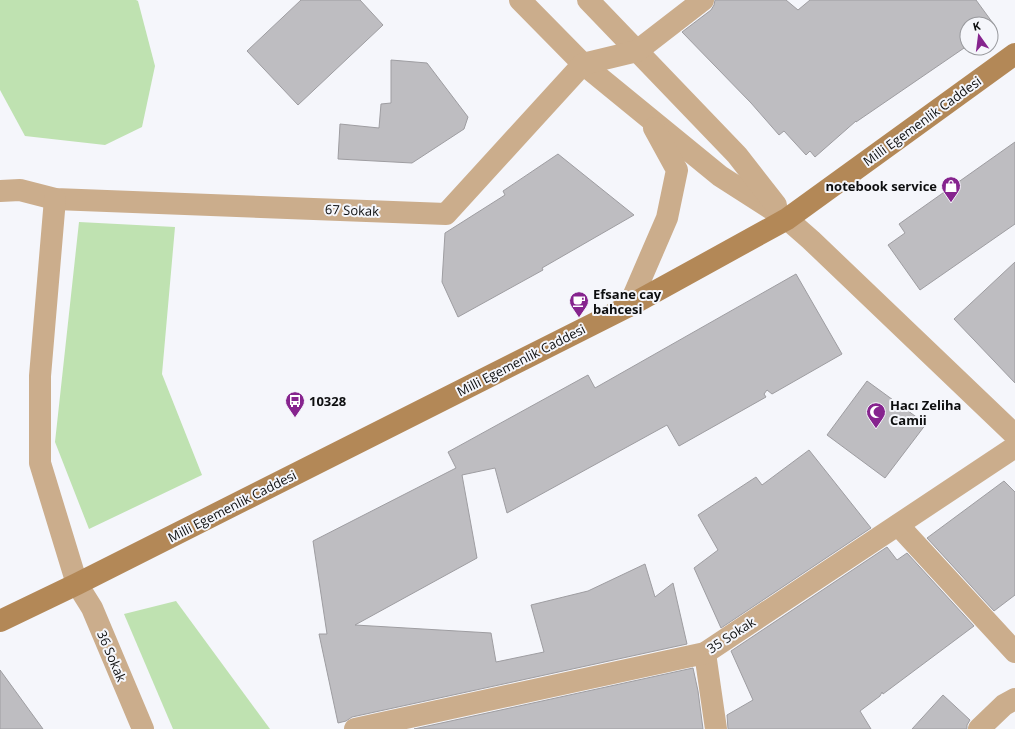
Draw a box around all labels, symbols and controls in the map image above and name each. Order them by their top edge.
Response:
north arrow [959,16,999,56]
text: K [971,17,982,34]
street label: Milli Egemenlik Caddesi [859,72,985,170]
shop icon: notebook service [940,175,962,203]
place label: notebook service [826,177,937,195]
street label: 67 Sokak [325,200,380,220]
place label: Efsane cay bahcesi [593,285,662,318]
cafe icon: Efsane cay bahcesi [568,290,590,318]
street label: Milli Egemenlik Caddesi [454,320,588,400]
bus stop icon: 10328 [284,390,306,418]
place label: 10328 [309,392,346,410]
place label: Hacı Zeliha Camii [890,396,961,429]
mosque icon: Hacı Zeliha Camii [865,401,887,429]
street label: Milli Egemenlik Caddesi [165,466,299,546]
street label: 35 Sokak [703,613,759,657]
street label: 36 Sokak [93,628,131,685]

